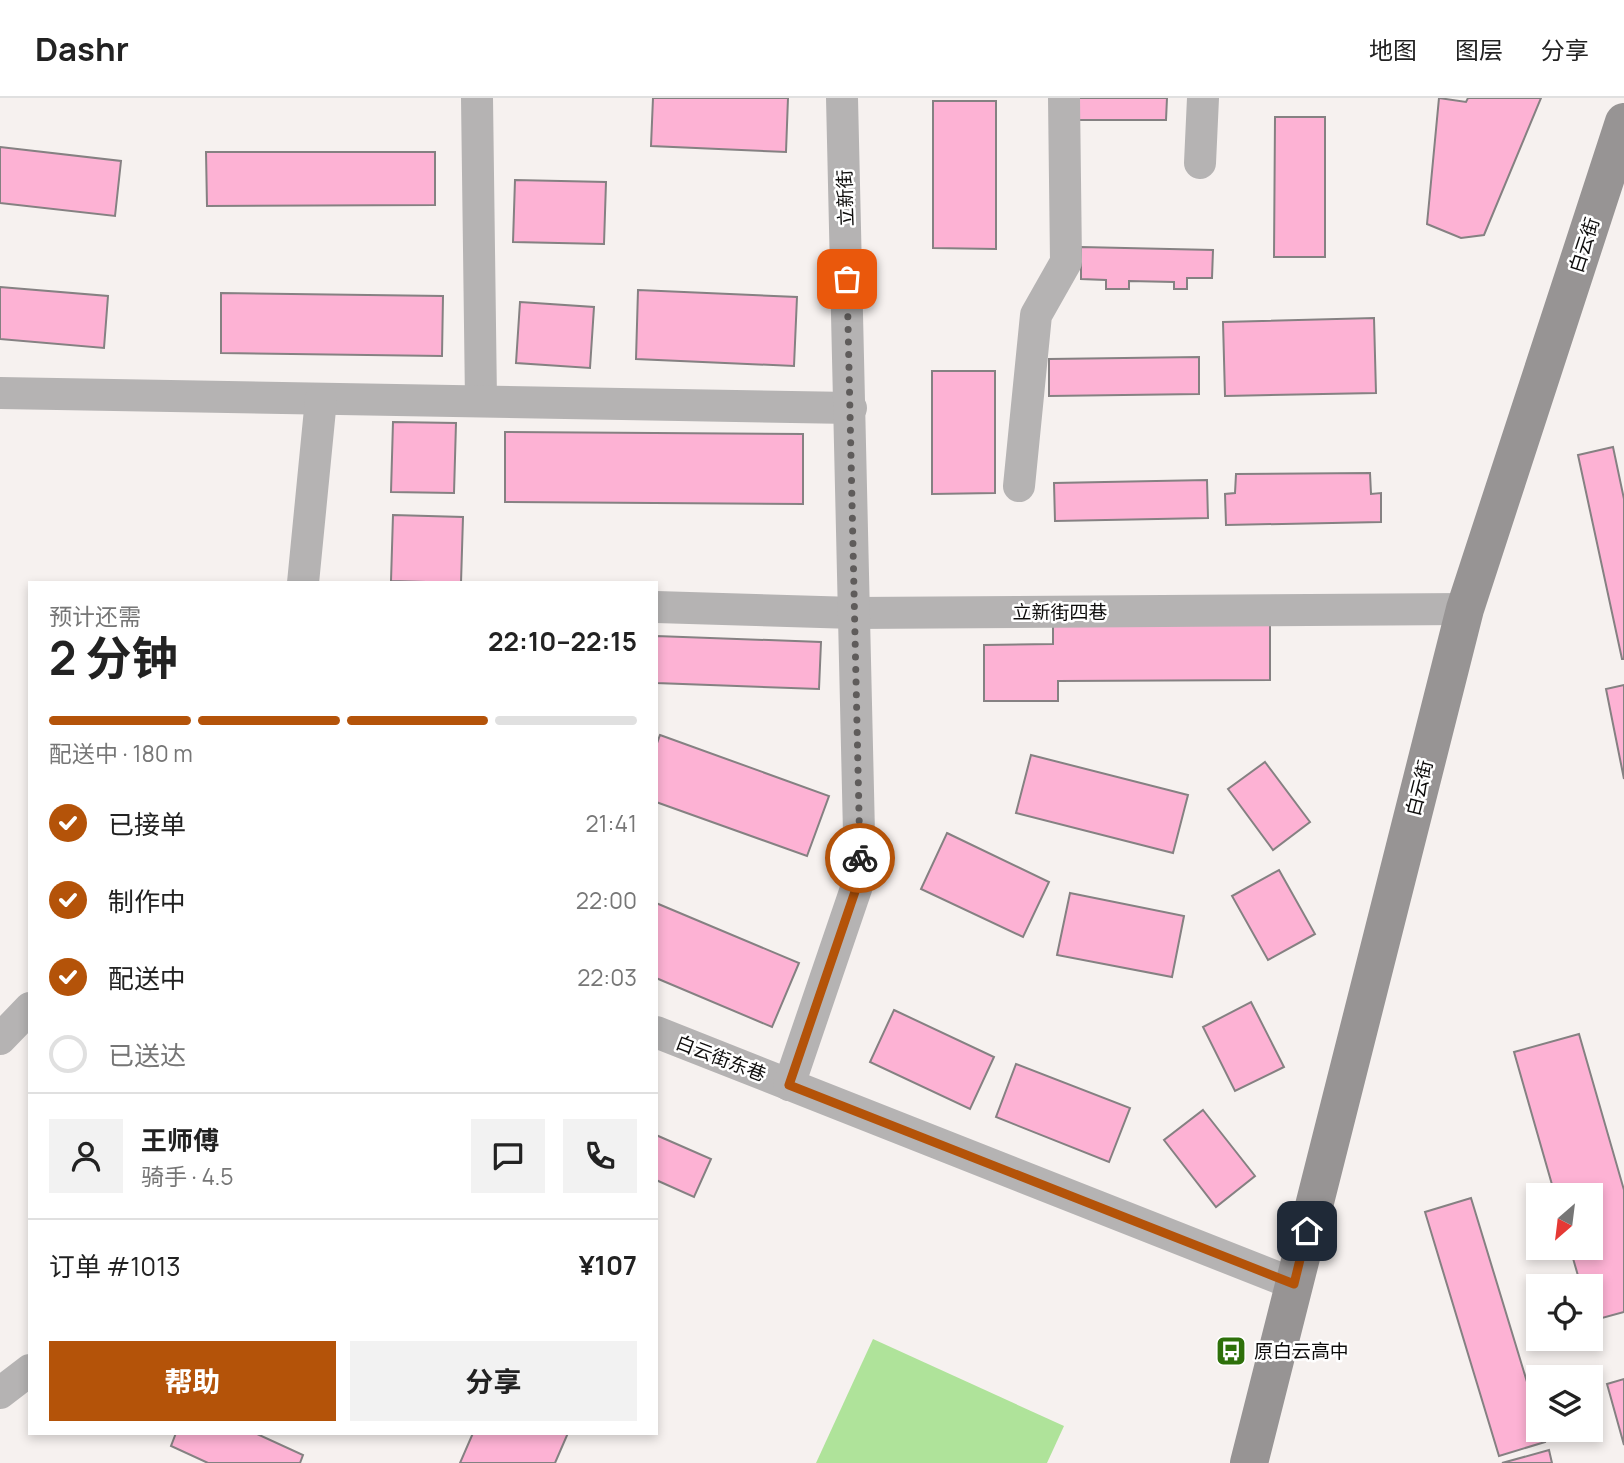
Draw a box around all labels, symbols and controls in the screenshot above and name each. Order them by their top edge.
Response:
text: Dashr [35,26,129,71]
text: 地图 [1369,33,1417,66]
text: 图层 [1455,33,1503,66]
text: 分享 [1541,33,1589,66]
street label: 立新街 [831,169,859,227]
street label: 白云街 [1563,214,1605,276]
pin [817,249,877,309]
icon: bag [828,260,866,298]
street label: 立新街四巷 [1012,599,1108,625]
text: 预计还需 [49,600,141,632]
text: 22:10–22:15 [488,623,637,659]
text: 2 分钟 [49,626,178,689]
text: 配送中 · 180 m [49,737,193,769]
street label: 白云街 [1399,757,1439,819]
icon: check [49,804,87,842]
text: 已接单 [108,806,186,842]
text: 21:41 [586,807,637,839]
courier [825,823,895,893]
icon: bike [841,839,879,877]
icon: check [49,881,87,919]
text: 制作中 [108,883,186,919]
text: 22:00 [576,884,637,916]
icon: check [49,958,87,996]
text: 配送中 [108,960,186,996]
text: 22:03 [577,961,637,993]
street label: 白云街东巷 [672,1029,770,1087]
text: 已送达 [108,1037,186,1073]
button: person [49,1119,123,1193]
button: chat [471,1119,545,1193]
button: phone [563,1119,637,1193]
text: 王师傅 [141,1122,219,1158]
text: 骑手 · 4.5 [141,1160,234,1192]
north arrow [1526,1183,1603,1260]
map controls [1526,1183,1603,1442]
pin [1277,1201,1337,1261]
icon: home [1288,1212,1326,1250]
text: ¥107 [579,1247,637,1283]
text: 订单 #1013 [49,1248,181,1284]
button: locate [1526,1274,1603,1351]
bus stop icon: 原白云高中 [1214,1334,1248,1368]
place label: 原白云高中 [1254,1338,1349,1364]
button: 帮助 [49,1341,336,1421]
button: 分享 [350,1341,637,1421]
button: layers [1526,1365,1603,1442]

